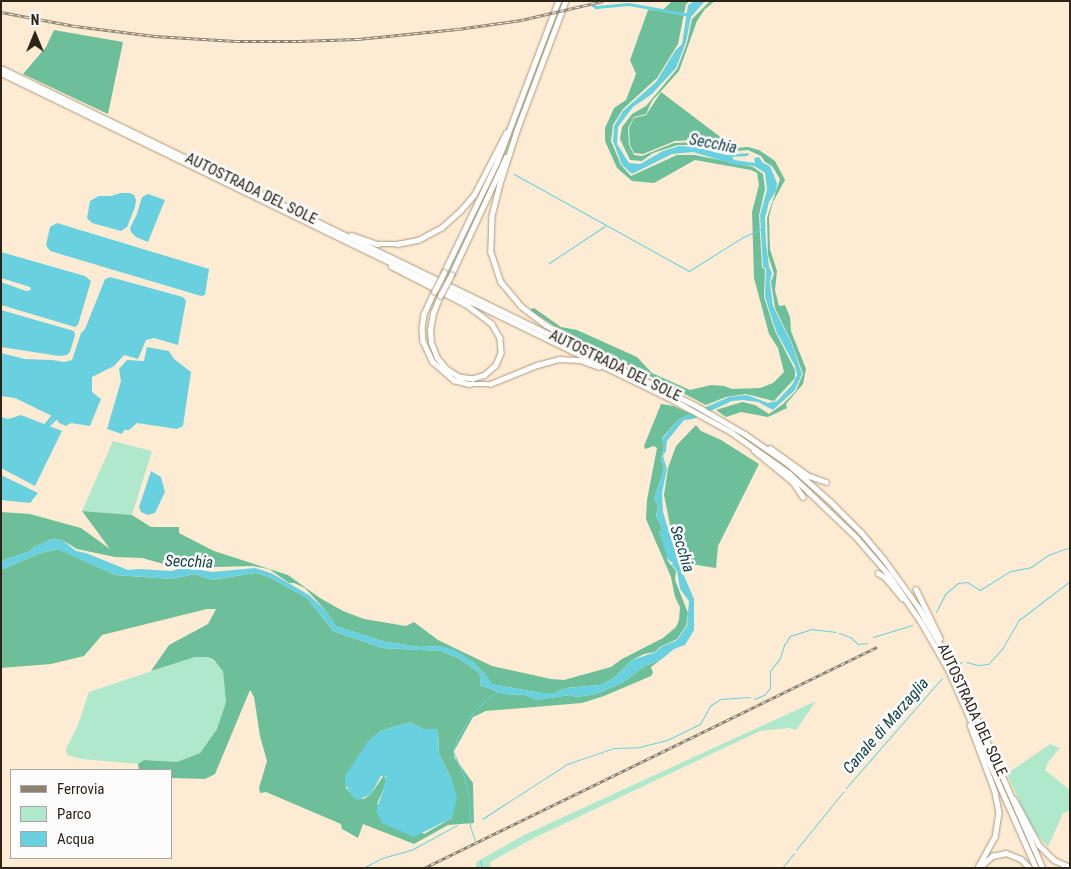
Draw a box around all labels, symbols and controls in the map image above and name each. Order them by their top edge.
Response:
north arrow [10,10,60,60]
text: N [31,12,39,28]
water label: Secchia [688,130,738,158]
street label: AUTOSTRADA DEL SOLE [182,149,320,229]
street label: AUTOSTRADA DEL SOLE [546,326,684,406]
water label: Secchia [666,523,698,575]
water label: Secchia [165,552,213,572]
street label: AUTOSTRADA DEL SOLE [933,641,1011,779]
water label: Canale di Marzaglia [839,674,933,778]
legend [10,769,172,859]
text: Ferrovia [57,780,105,798]
text: Parco [57,805,91,823]
text: Acqua [57,830,95,848]

